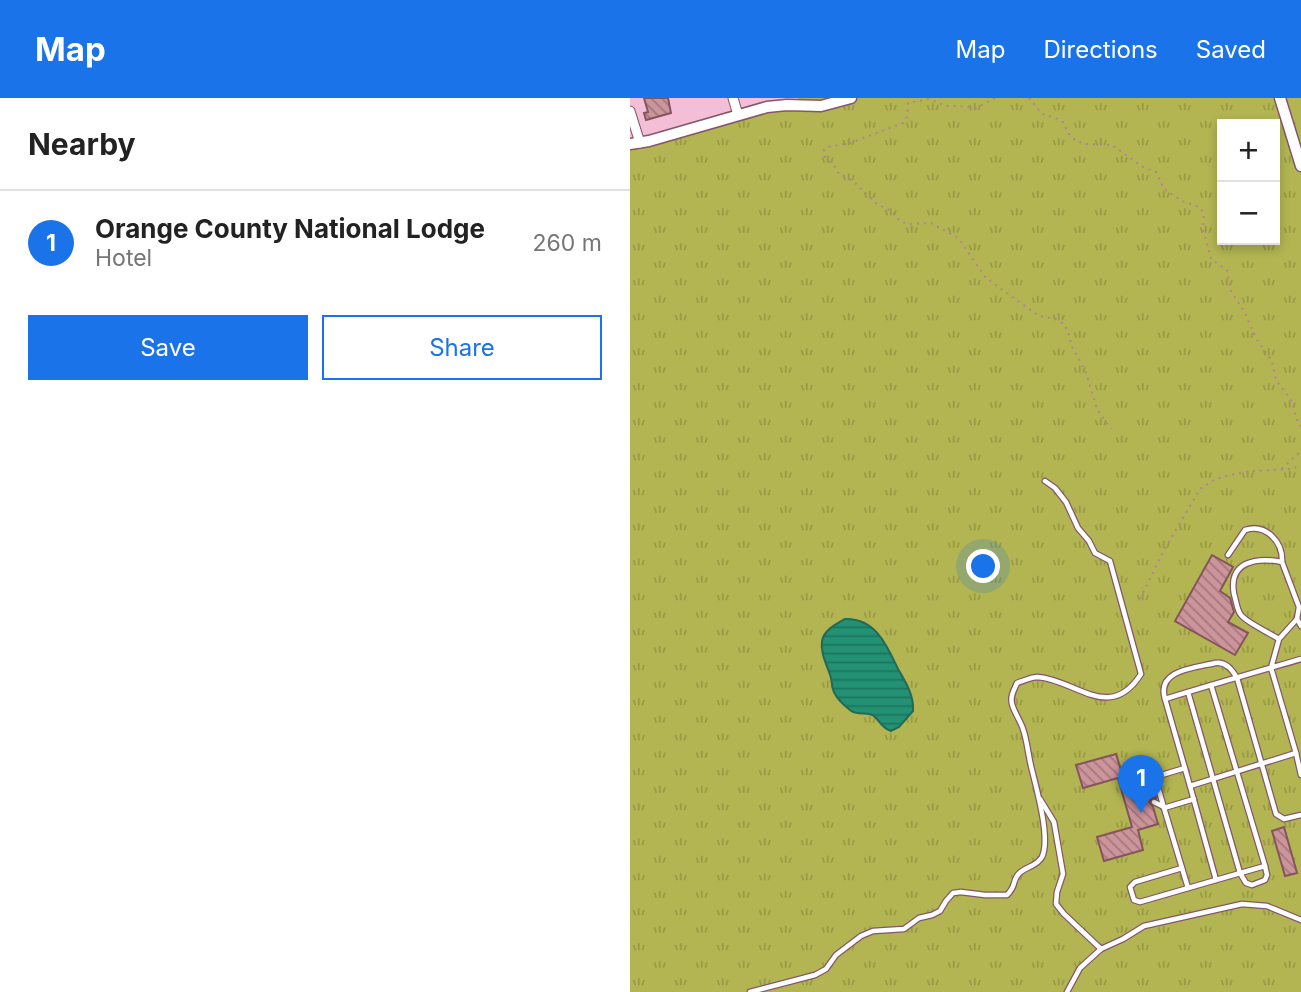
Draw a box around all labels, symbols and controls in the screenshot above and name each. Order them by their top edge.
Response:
text: Map [35,29,106,69]
text: Map [956,35,1005,64]
text: Directions [1043,35,1158,64]
text: Saved [1196,35,1266,64]
map controls [1217,119,1280,245]
button: + [1217,119,1280,182]
text: Nearby [28,126,136,162]
button: − [1217,182,1280,245]
text: Orange County National Lodge [95,213,485,244]
text: 1 [46,229,56,257]
text: 260 m [533,229,602,257]
text: Hotel [95,244,152,272]
button: Save [28,315,308,380]
button: Share [322,315,602,380]
your location [966,549,1000,583]
pin: 1 [1118,755,1164,813]

